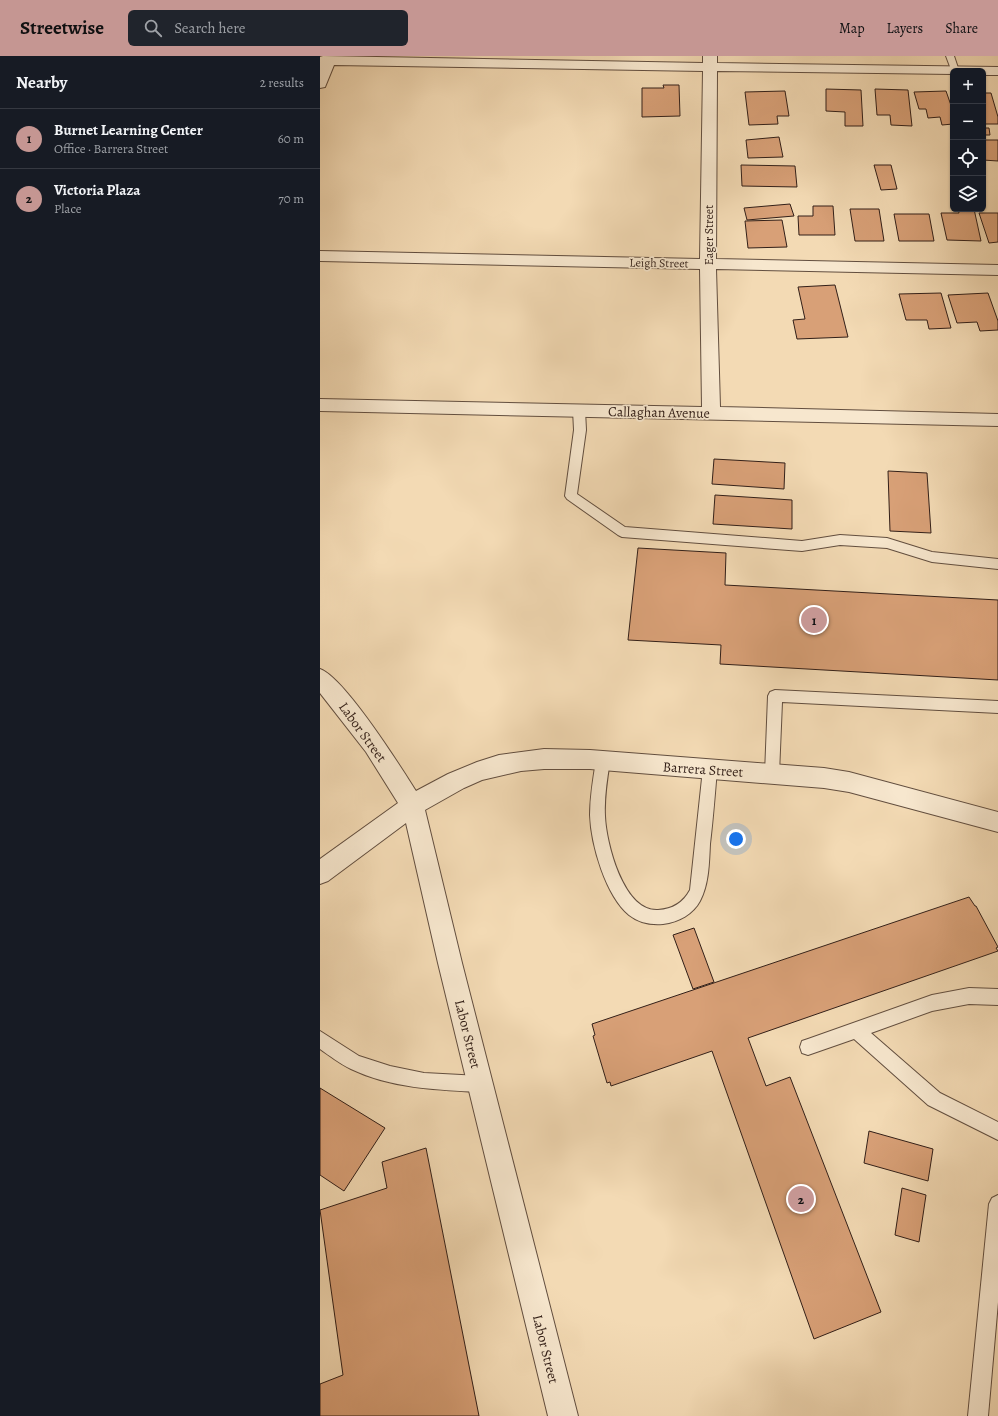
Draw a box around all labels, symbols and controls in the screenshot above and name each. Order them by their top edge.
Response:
search box [128,10,408,46]
text: Streetwise [20,15,104,41]
icon: search [142,17,164,39]
text: Search here [174,18,245,38]
text: Map [839,19,865,38]
text: Layers [887,19,923,38]
text: Share [945,19,978,38]
map controls [950,68,986,212]
button: + [950,68,986,104]
text: Nearby [16,71,67,94]
text: 2 results [260,74,304,91]
button: − [950,104,986,140]
text: Burnet Learning Center [54,120,203,140]
text: 1 [27,130,31,147]
text: 60 m [278,130,304,147]
text: Office · Barrera Street [54,140,168,157]
button: locate [950,140,986,176]
button: layers [950,176,986,212]
text: Victoria Plaza [54,180,141,200]
text: 2 [26,190,32,207]
text: 70 m [278,190,304,207]
text: Place [54,200,82,217]
street label: Eager Street [701,205,717,265]
street label: Leigh Street [629,254,689,272]
street label: Callaghan Avenue [608,402,710,423]
pin: 1 [801,605,827,635]
street label: Labor Street [334,698,391,767]
street label: Barrera Street [662,757,744,782]
your location [726,829,746,849]
street label: Labor Street [450,998,485,1071]
pin: 2 [788,1184,814,1214]
street label: Labor Street [528,1313,563,1386]

